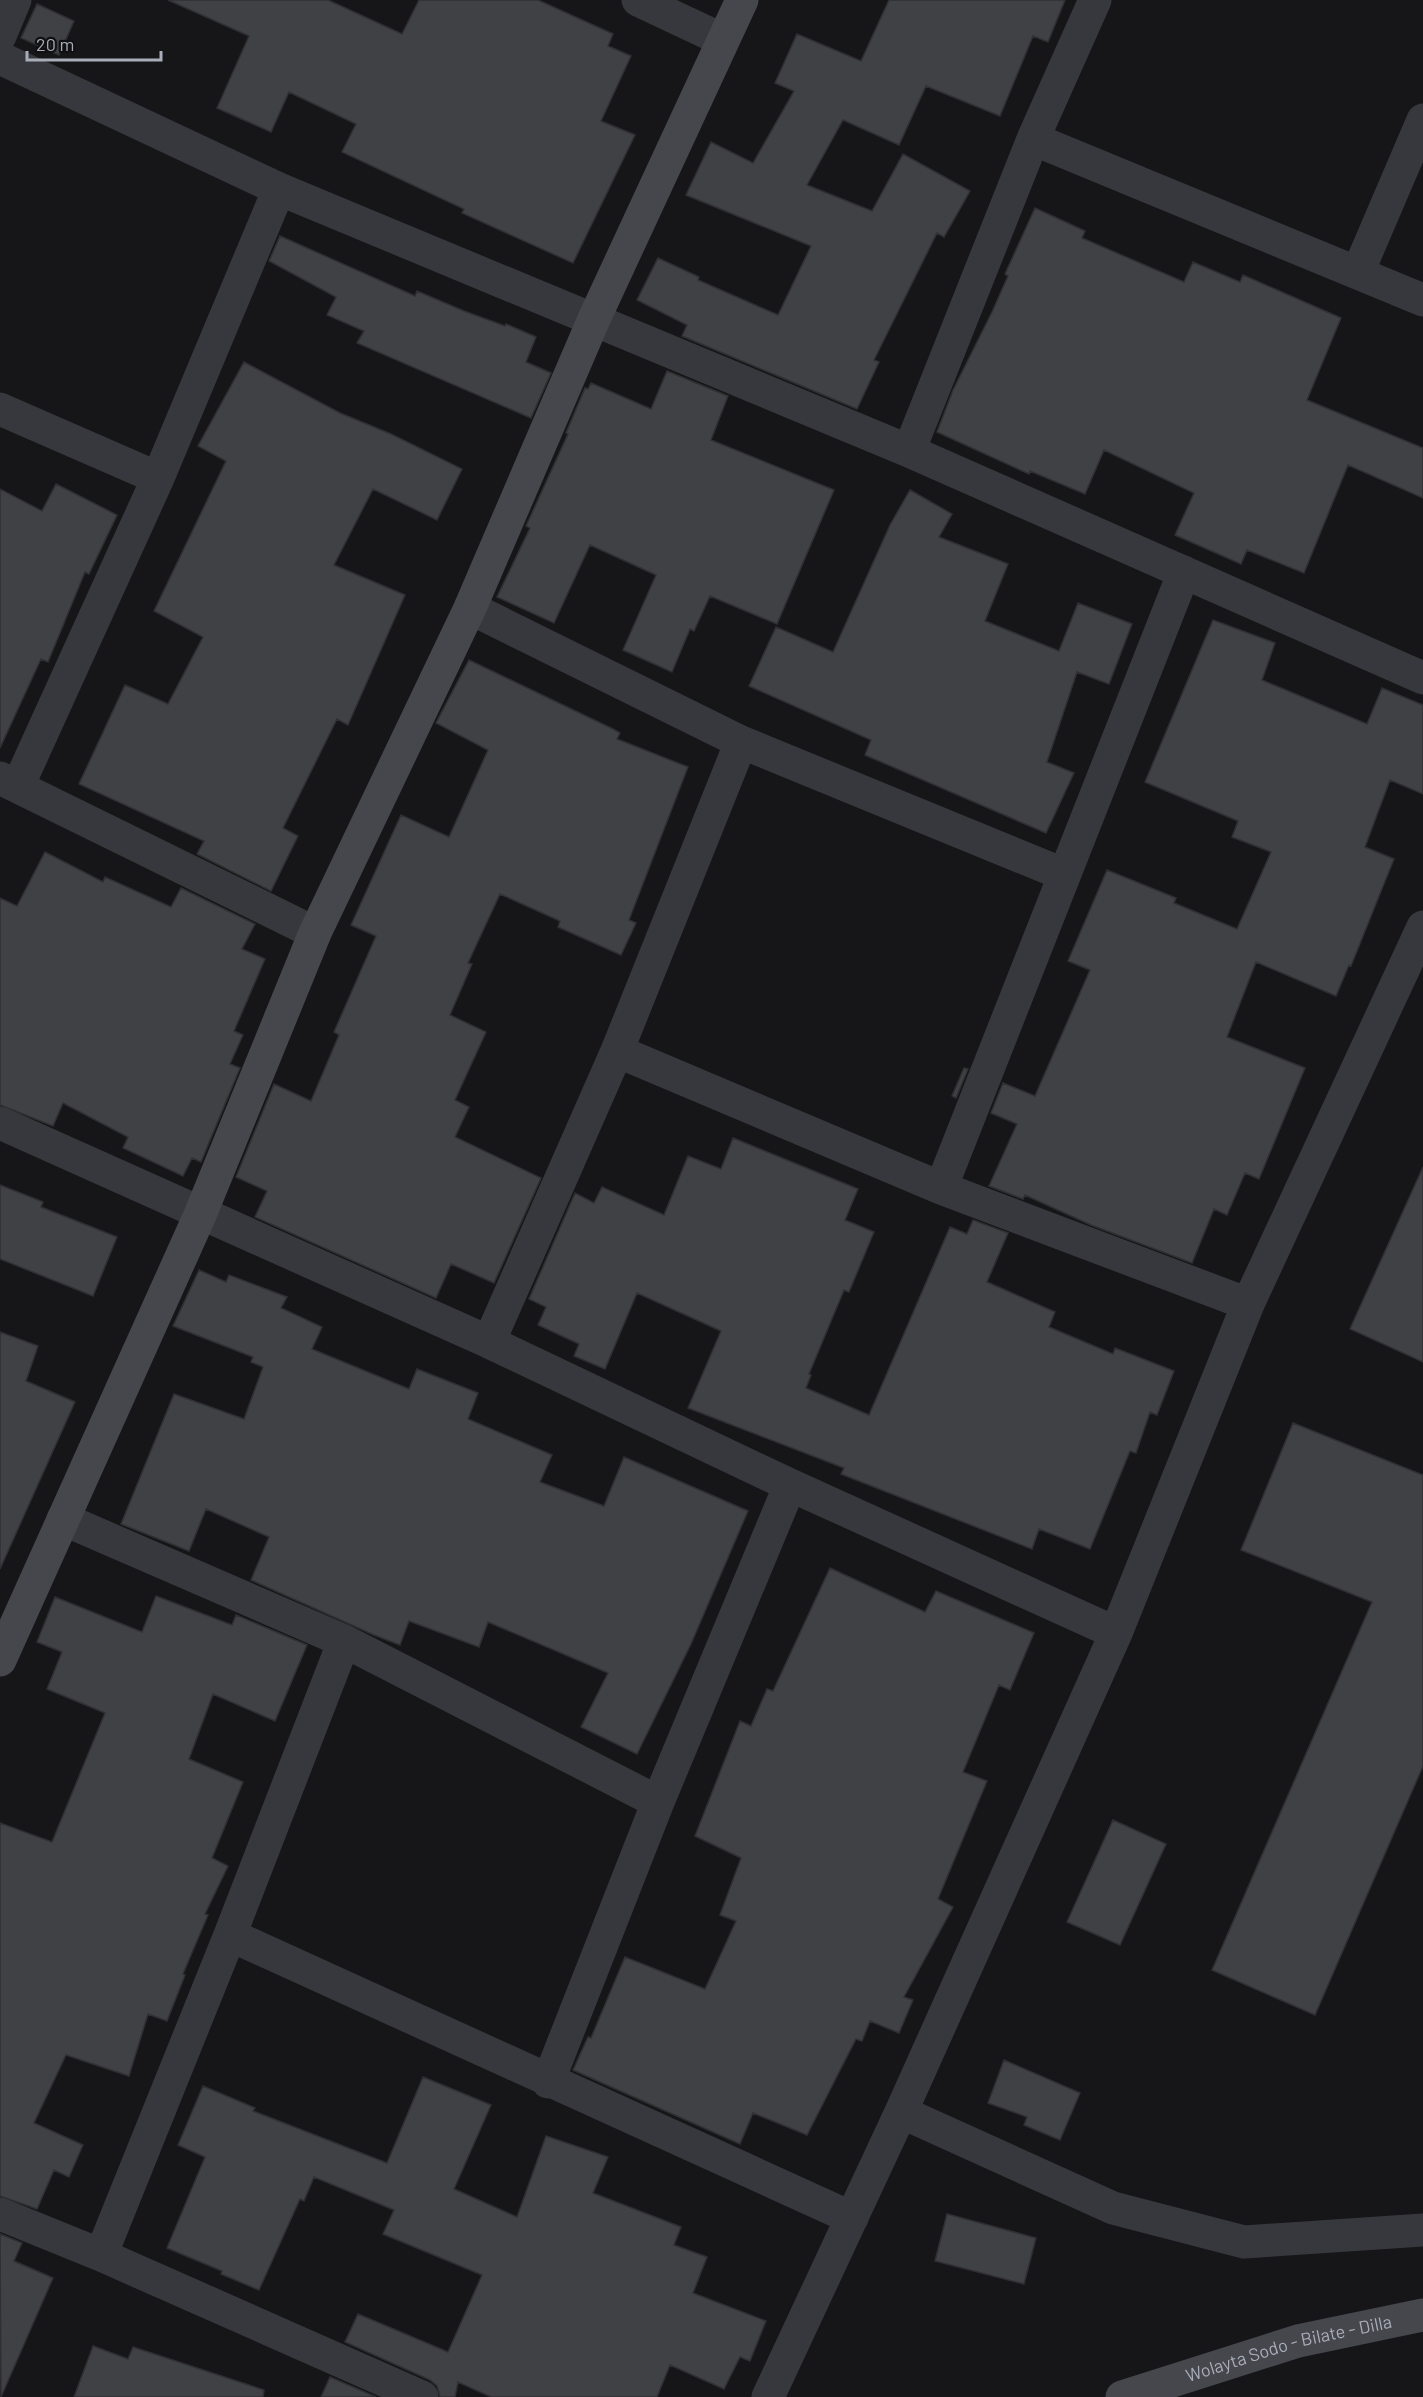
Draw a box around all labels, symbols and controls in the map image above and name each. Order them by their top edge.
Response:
scale bar [27,24,160,62]
text: 20 m [36,33,74,55]
street label: Wolayta Sodo - Bilate - Dilla [1183,2310,1394,2386]

